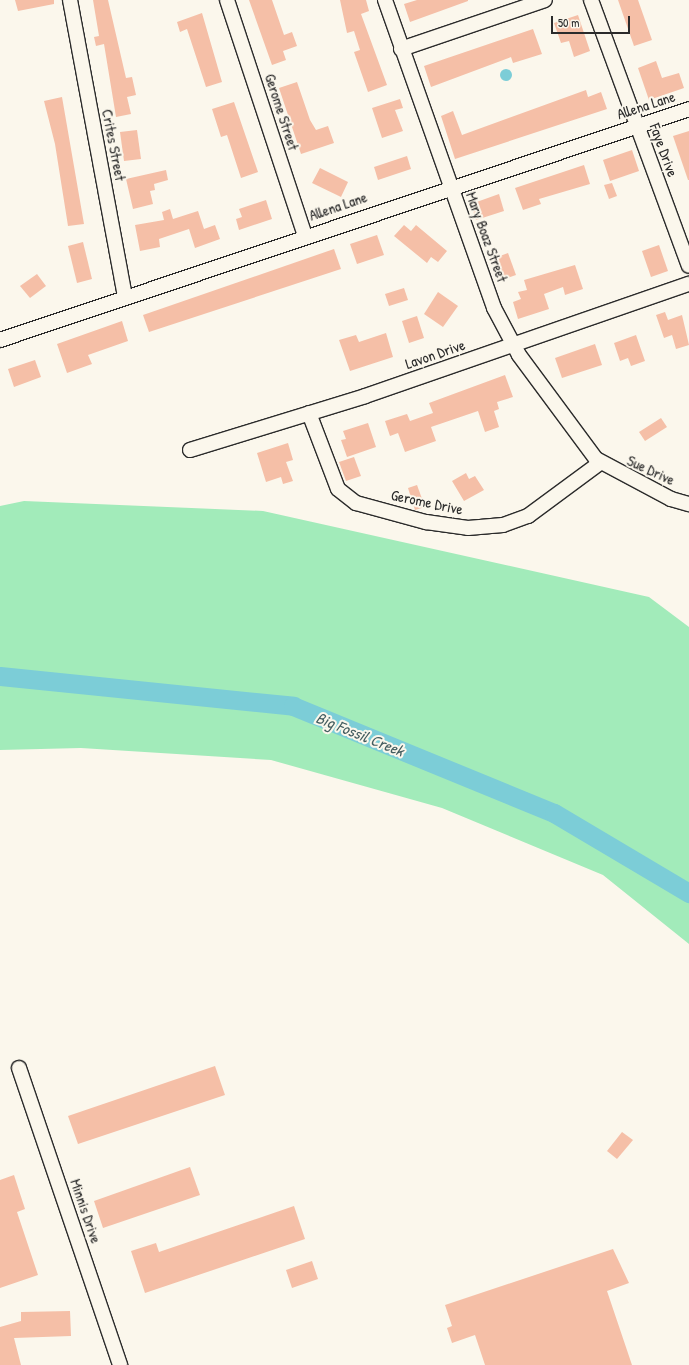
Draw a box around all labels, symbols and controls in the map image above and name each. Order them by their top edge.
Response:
scale bar [553,8,632,34]
text: 50 m [558,14,579,31]
street label: Gerome Street [261,71,303,153]
street label: Allena Lane [615,87,677,123]
street label: Crites Street [98,108,130,182]
street label: Faye Drive [646,121,682,179]
street label: Allena Lane [307,188,369,224]
street label: Mary Boaz Street [462,189,512,285]
street label: Lavon Drive [403,335,467,373]
street label: Sue Drive [624,451,678,489]
street label: Gerome Drive [390,486,464,518]
water label: Big Fossil Creek [313,708,407,760]
street label: Minnis Drive [67,1177,105,1245]

